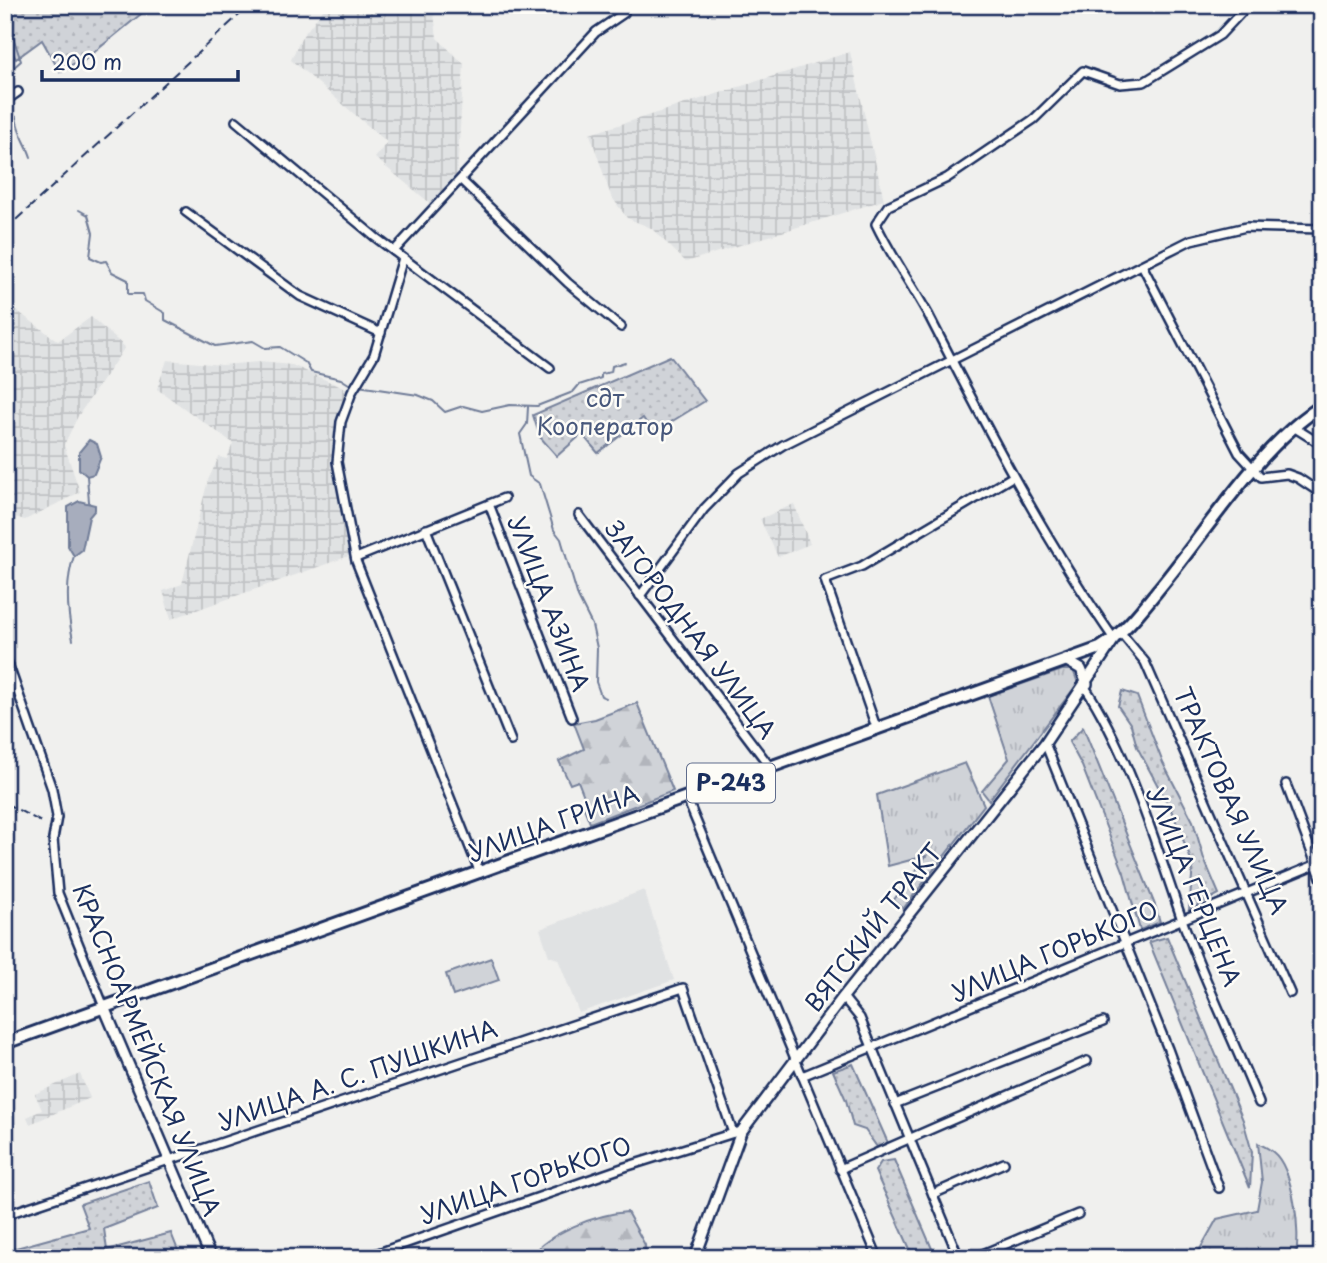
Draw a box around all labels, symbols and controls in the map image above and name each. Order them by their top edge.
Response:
scale bar [42,38,238,82]
text: 200 m [52,45,122,77]
park label: сдт Кооператор [536,379,674,443]
street label: УЛИЦА АЗИНА [500,510,600,696]
street label: ЗАГОРОДНАЯ УЛИЦА [597,512,786,746]
street label: ТРАКТОВАЯ УЛИЦА [1165,681,1298,920]
road number: Р-243 [687,764,775,803]
street label: УЛИЦА ГРИНА [463,774,644,870]
street label: УЛИЦА ГЕРЦЕНА [1138,781,1251,991]
street label: ВЯТСКИЙ ТРАКТ [795,834,950,1019]
street label: КРАСНОАРМЕЙСКАЯ УЛИЦА [64,877,231,1221]
street label: УЛИЦА ГОРЬКОГО [945,890,1163,1010]
street label: УЛИЦА А. С. ПУШКИНА [213,1009,502,1139]
street label: УЛИЦА ГОРЬКОГО [415,1126,636,1232]

